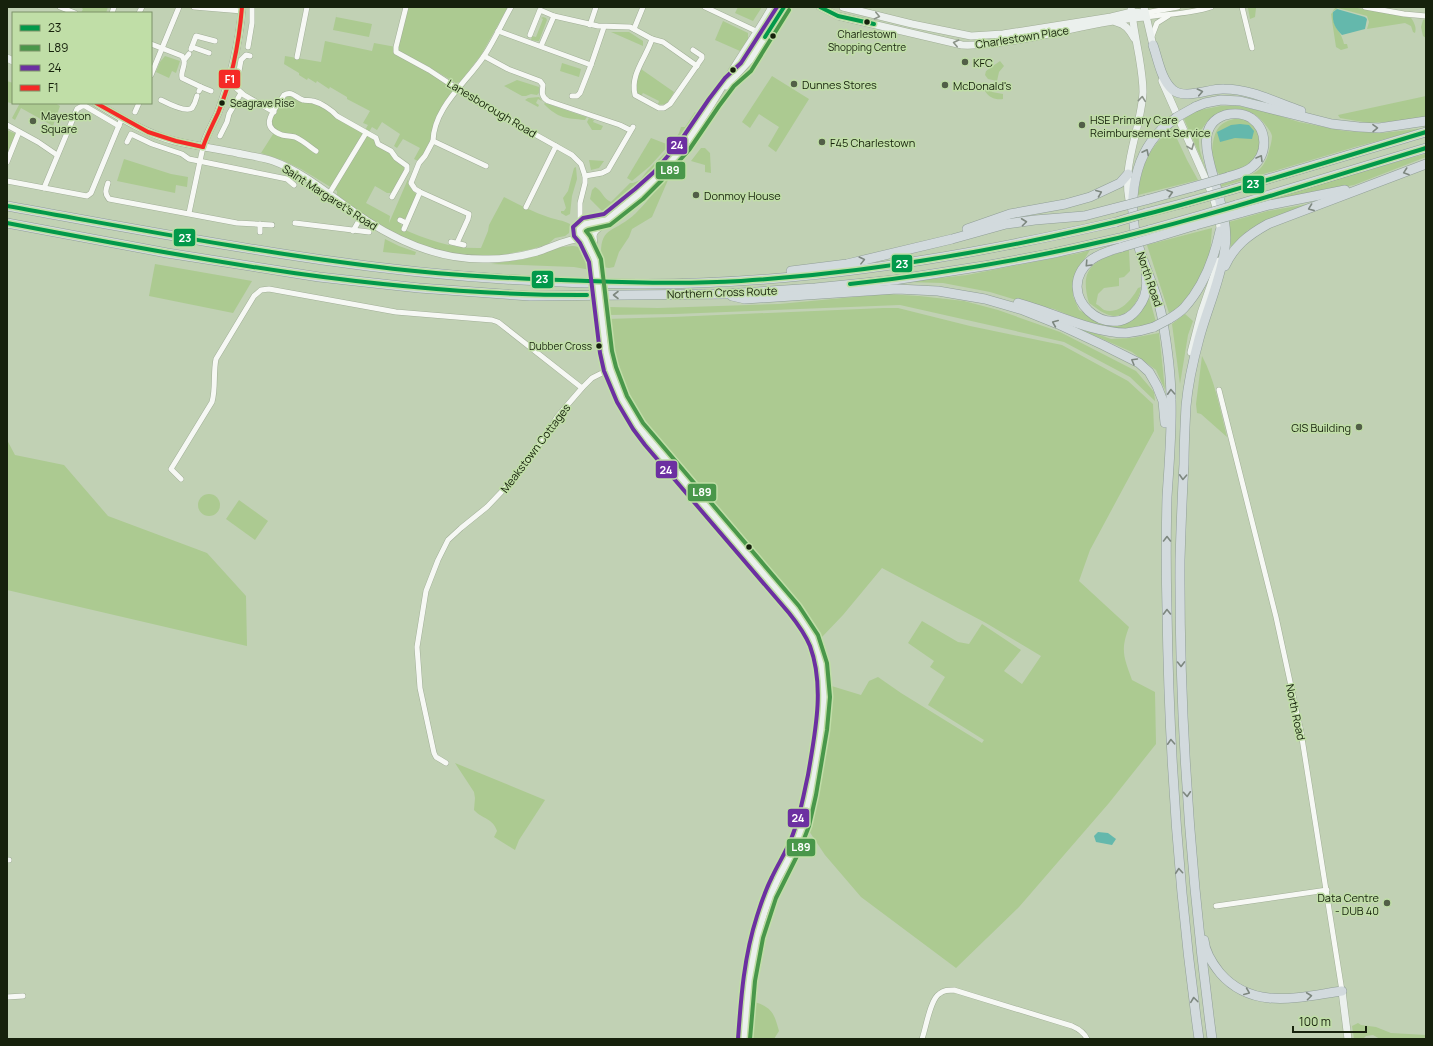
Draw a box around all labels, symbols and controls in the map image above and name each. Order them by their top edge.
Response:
one-way arrow [873,11,880,20]
legend [12,12,152,104]
marker: Charlestown Shopping Centre [862,17,872,27]
text: 23 [48,19,61,36]
street label: Charlestown Place [974,22,1070,52]
place label: Charlestown Shopping Centre [828,27,906,54]
unlabelled marker [768,31,778,41]
text: L89 [48,39,69,56]
one-way arrow [953,40,960,48]
place label: KFC [973,55,993,70]
marker: KFC [960,57,970,67]
text: 24 [48,59,62,76]
unlabelled marker [728,65,738,75]
line badge: F1 [218,69,241,89]
text: F1 [225,71,235,86]
street label: Lanesborough Road [445,75,539,141]
place label: Dunnes Stores [802,77,877,92]
place label: McDonald's [953,78,1011,93]
text: F1 [48,79,59,96]
marker: Dunnes Stores [789,79,799,89]
marker: McDonald's [940,80,950,90]
one-way arrow [1197,88,1203,96]
place label: Seagrave Rise [230,96,295,110]
one-way arrow [1137,96,1146,102]
marker: Seagrave Rise [217,98,227,108]
place label: Mayeston Square [41,108,91,136]
place label: HSE Primary Care Reimbursement Service [1090,112,1211,140]
marker: Mayeston Square [28,116,38,126]
marker: HSE Primary Care Reimbursement Service [1077,120,1087,130]
one-way arrow [1372,123,1378,132]
place label: F45 Charlestown [830,135,915,150]
line badge: 24 [666,136,688,155]
text: 24 [670,137,684,152]
marker: F45 Charlestown [817,137,827,147]
one-way arrow [1187,143,1195,150]
one-way arrow [1141,149,1148,156]
one-way arrow [1255,155,1262,162]
street label: Saint Margaret's Road [280,161,380,233]
line badge: L89 [655,161,686,180]
text: L89 [660,162,680,177]
one-way arrow [1403,167,1410,175]
line badge: 23 [1242,175,1265,194]
text: 23 [1247,176,1259,191]
place label: Donmoy House [704,188,781,203]
one-way arrow [1166,189,1173,198]
marker: Donmoy House [691,190,701,200]
one-way arrow [1095,190,1102,198]
one-way arrow [1307,203,1314,211]
one-way arrow [1021,217,1027,226]
line badge: 23 [173,228,196,247]
text: 23 [179,230,191,245]
street label: North Road [1134,250,1166,308]
line badge: 23 [891,254,913,273]
one-way arrow [859,256,865,264]
text: 23 [896,256,908,271]
one-way arrow [1086,259,1093,267]
line badge: 23 [531,270,554,289]
text: 23 [536,271,548,286]
street label: Northern Cross Route [666,283,778,301]
one-way arrow [613,291,619,299]
one-way arrow [1051,320,1059,328]
place label: Dubber Cross [529,339,592,353]
marker: Dubber Cross [594,341,604,351]
one-way arrow [1131,358,1138,365]
one-way arrow [1166,389,1175,395]
street label: Meakstown Cottages [497,400,574,496]
place label: GIS Building [1291,420,1351,435]
marker: GIS Building [1354,422,1364,432]
line badge: 24 [655,460,678,479]
text: 24 [659,462,673,477]
one-way arrow [1179,474,1187,480]
line badge: L89 [687,483,717,502]
text: L89 [692,484,712,499]
one-way arrow [1163,536,1171,542]
unlabelled marker [744,542,754,552]
one-way arrow [1163,609,1171,615]
one-way arrow [1177,661,1185,667]
street label: North Road [1283,682,1309,742]
one-way arrow [1166,738,1175,745]
one-way arrow [1183,791,1192,797]
line badge: 24 [787,808,810,828]
text: 24 [791,810,805,825]
line badge: L89 [786,838,816,857]
text: L89 [791,839,811,854]
one-way arrow [1175,868,1184,874]
place label: Data Centre - DUB 40 [1317,890,1380,918]
marker: Data Centre - DUB 40 [1382,898,1392,908]
one-way arrow [1242,987,1250,995]
one-way arrow [1306,992,1312,1001]
one-way arrow [1190,997,1199,1003]
scale bar [1293,1008,1366,1034]
text: 100 m [1299,1013,1331,1030]

